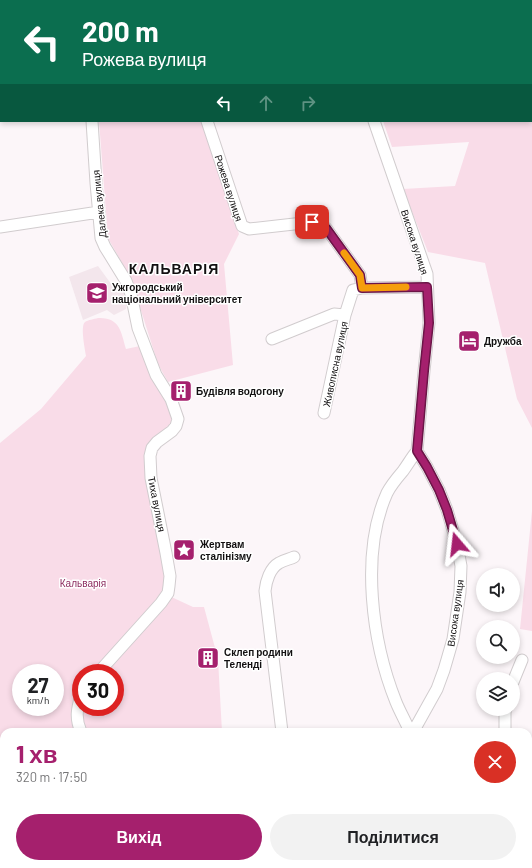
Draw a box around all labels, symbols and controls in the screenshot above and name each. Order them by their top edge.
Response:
text: 200 m [82,14,159,48]
icon: left [16,16,68,68]
text: Рожева вулиця [82,48,206,70]
icon: left [213,92,235,114]
icon: ahead [255,92,277,114]
icon: right [297,92,319,114]
street label: Рожева вулиця [213,153,245,223]
street label: Далека вулиця [89,169,109,239]
pin [295,205,329,239]
street label: Висока вулиця [399,208,431,276]
icon: arrive [301,211,323,233]
district label: КАЛЬВАРІЯ [129,260,219,277]
school or university icon: Ужгородський національний університет [84,280,110,306]
place label: Ужгородський національний університет [112,281,242,305]
street label: Живописна вулиця [320,320,350,408]
hotel icon: Дружба [456,328,482,354]
place label: Дружба [484,335,522,347]
building icon: Будівля водогону [168,378,194,404]
place label: Будівля водогону [196,385,284,397]
street label: Тиха вулиця [146,475,168,533]
position arrow [436,523,478,565]
place icon: Жертвам сталінізму [171,537,197,563]
place label: Жертвам сталінізму [199,538,252,562]
map controls [476,568,520,716]
button: sound [476,568,520,612]
park label: Кальварія [60,577,106,589]
street label: Висока вулиця [444,579,466,647]
button: search [476,620,520,664]
building icon: Склеп родини Теленді [195,645,221,671]
place label: Склеп родини Теленді [224,646,293,670]
speed limit sign: 30 [72,664,124,716]
button: layers [476,672,520,716]
text: 27 [27,673,49,697]
text: km/h [27,694,49,706]
text: 1 хв [16,739,57,768]
button: close [474,741,516,783]
text: 320 m · 17:50 [16,769,87,785]
button: Вихід [16,814,262,860]
button: Поділитися [270,814,516,860]

